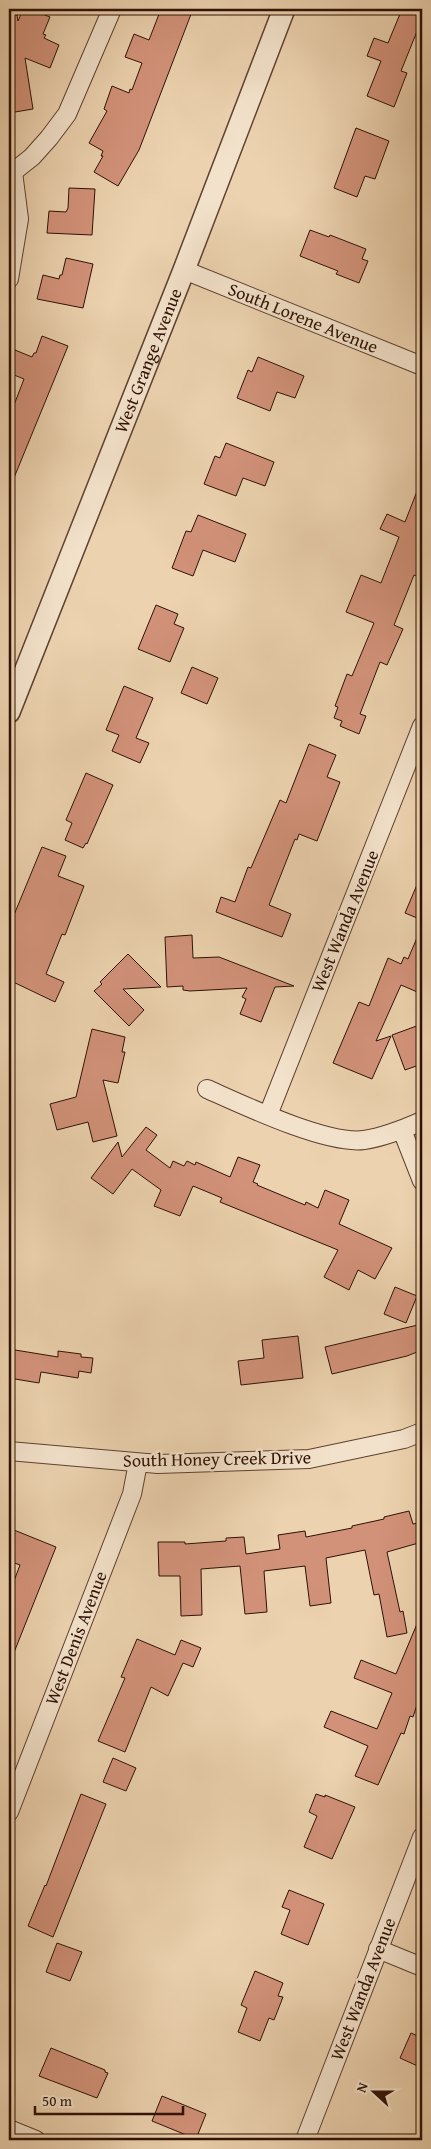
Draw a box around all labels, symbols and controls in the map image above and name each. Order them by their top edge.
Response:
street label: South Lorene Avenue [224,275,382,360]
street label: West Grange Avenue [107,284,189,437]
street label: West Wanda Avenue [304,846,385,996]
street label: South Honey Creek Drive [123,1443,311,1474]
street label: West Denis Avenue [38,1567,113,1709]
street label: West Wanda Avenue [323,1913,402,2064]
north arrow [348,2066,398,2116]
text: N [351,2079,373,2095]
scale bar [35,2084,182,2116]
text: 50 m [42,2090,73,2111]

